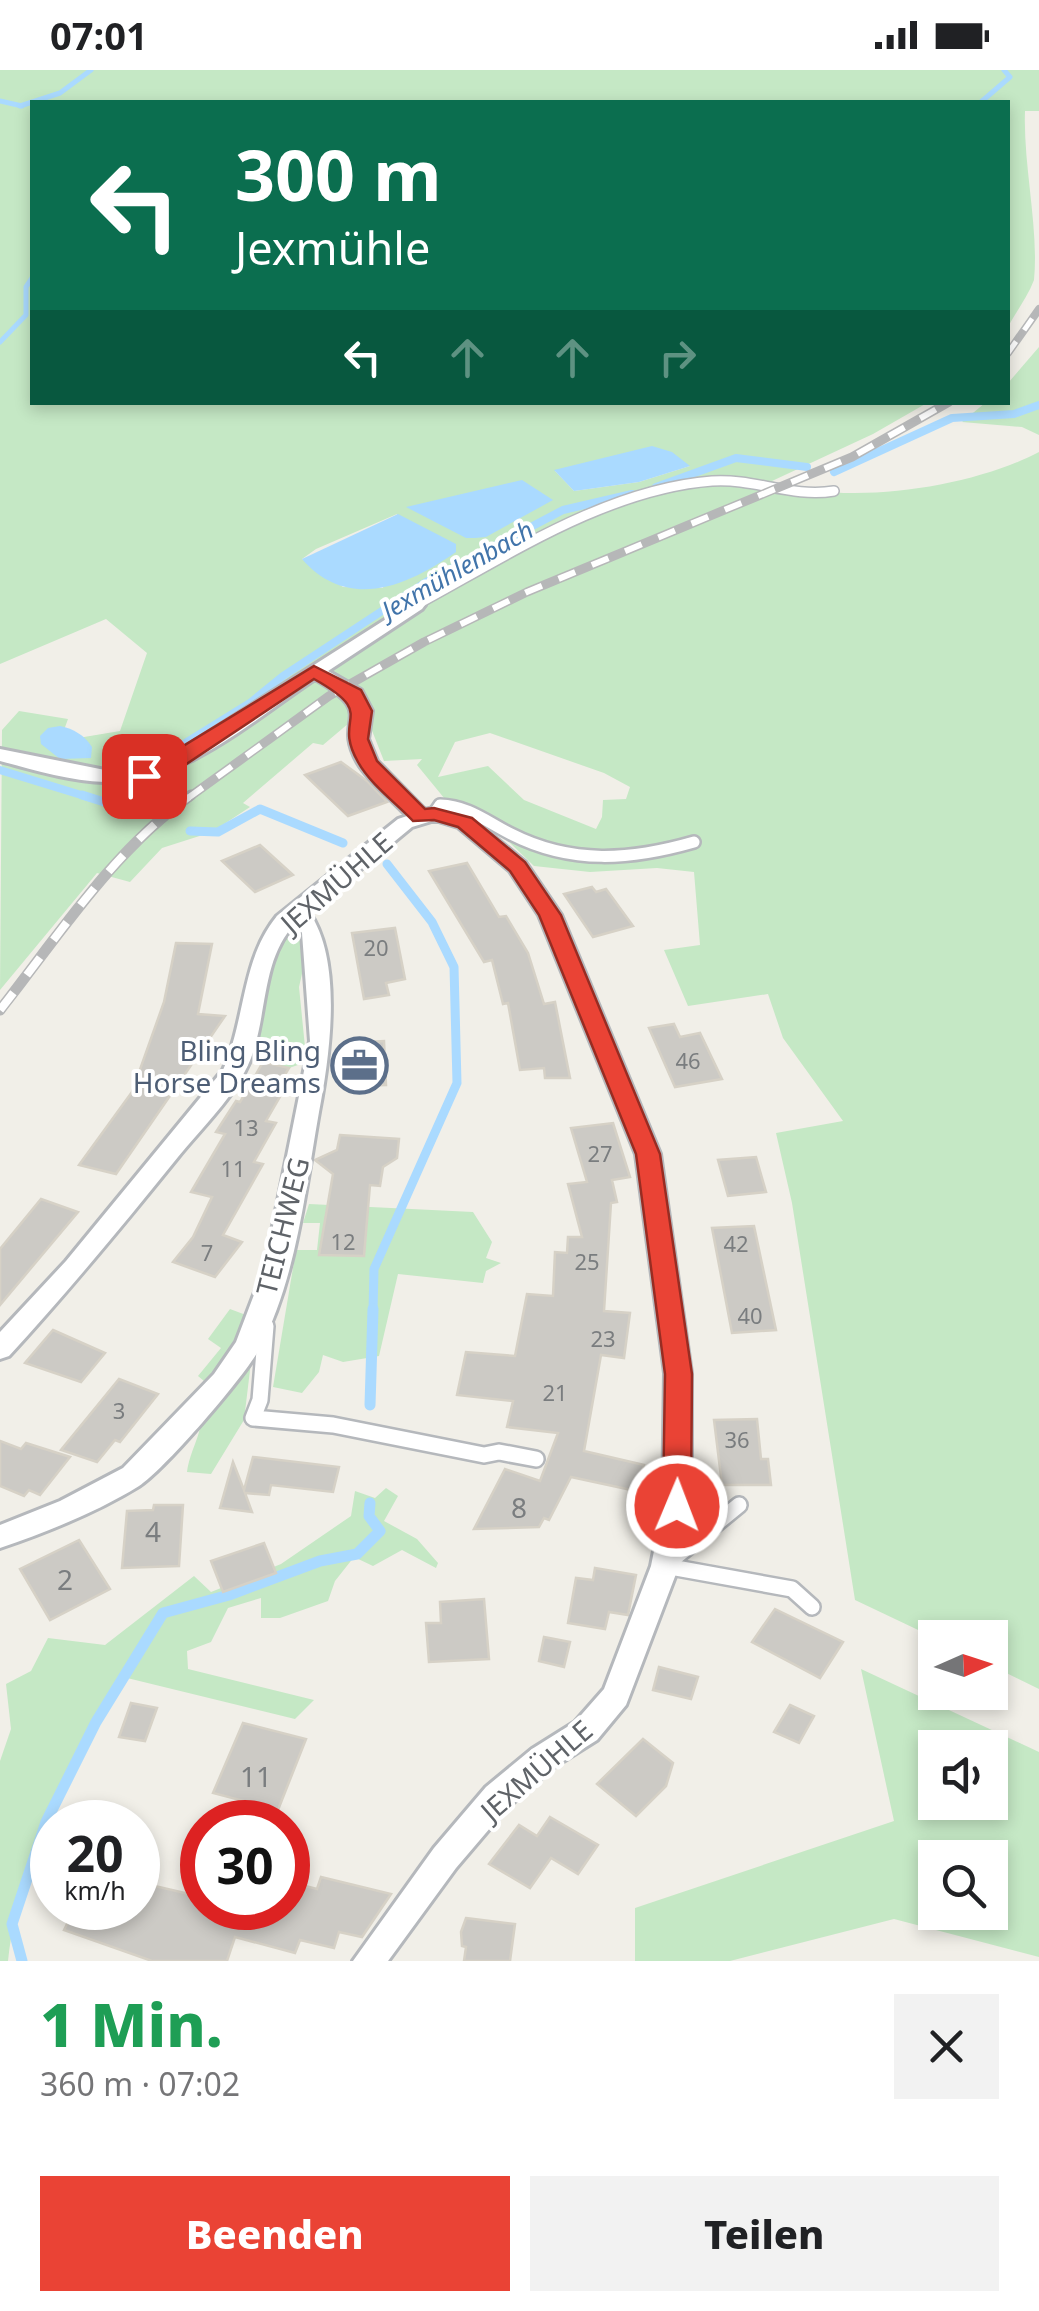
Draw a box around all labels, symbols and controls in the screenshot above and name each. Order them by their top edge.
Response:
text: 07:01 [50,9,148,61]
text: 300 m [235,126,442,222]
icon: left [70,140,200,270]
text: Jexmühle [235,217,430,278]
icon: left [335,330,390,385]
icon: ahead [440,330,495,385]
icon: ahead [545,330,600,385]
icon: right [650,330,705,385]
water label: Jexmühlenbach [371,512,539,628]
pin [102,734,187,819]
icon: arrive [117,749,172,804]
street label: JEXMÜHLE [270,823,400,943]
house number: 20 [363,932,389,962]
place label: Bling Bling Horse Dreams [133,1031,321,1101]
office icon: Bling Bling Horse Dreams [330,1036,390,1096]
house number: 46 [675,1045,701,1075]
house number: 13 [233,1112,259,1142]
house number: 27 [587,1138,613,1168]
house number: 11 [220,1153,246,1183]
street label: TEICHWEG [246,1153,318,1299]
house number: 12 [330,1226,356,1256]
house number: 42 [723,1228,749,1258]
house number: 7 [201,1237,213,1267]
house number: 25 [574,1246,600,1276]
house number: 40 [737,1300,763,1330]
house number: 23 [590,1323,616,1353]
house number: 21 [542,1377,568,1407]
house number: 3 [113,1395,125,1425]
house number: 36 [724,1424,750,1454]
position arrow [625,1454,729,1558]
house number: 8 [511,1488,527,1526]
house number: 4 [145,1512,161,1550]
house number: 2 [57,1560,73,1598]
north arrow [918,1620,1008,1710]
map controls [918,1620,1008,1930]
street label: JEXMÜHLE [470,1711,600,1831]
button: sound [918,1730,1008,1820]
house number: 11 [240,1757,272,1795]
speed limit sign: 30 [180,1800,310,1930]
text: 20 [66,1819,124,1887]
button: search [918,1840,1008,1930]
text: km/h [64,1873,126,1907]
text: 1 Min. [40,1983,223,2065]
button: close [894,1994,999,2099]
text: 360 m · 07:02 [40,2062,240,2105]
button: Beenden [40,2176,510,2291]
button: Teilen [530,2176,999,2291]

